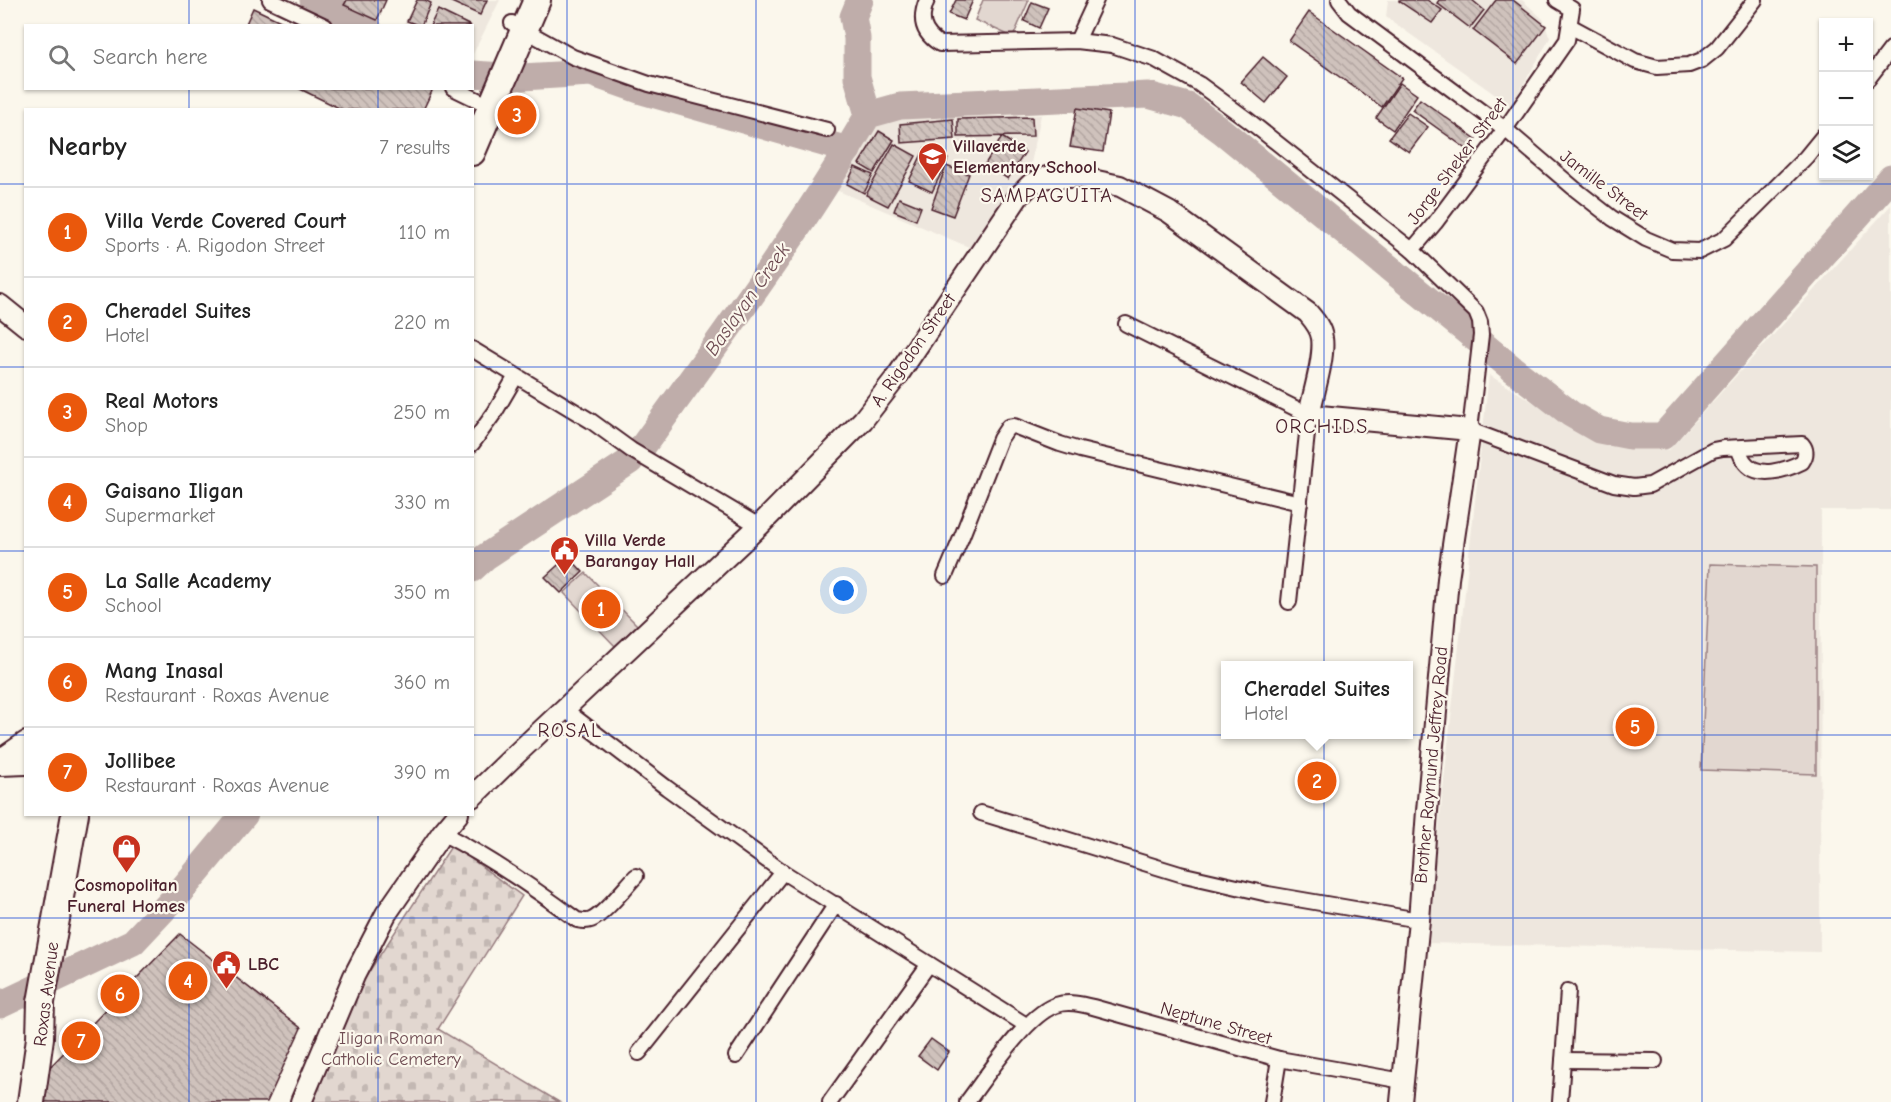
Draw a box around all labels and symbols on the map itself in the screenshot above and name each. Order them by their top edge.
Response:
pin: 3 [498,92,536,138]
street label: Jorge Sheker Street [1403,93,1512,229]
place label: Villaverde Elementary School [953,136,1097,178]
school or university icon: Villaverde Elementary School [916,140,948,182]
street label: Jamille Street [1556,146,1652,226]
district label: SAMPAGUITA [981,184,1113,207]
water label: Baslayan Creek [700,238,795,360]
street label: A. Rigodon Street [867,289,961,411]
district label: ORCHIDS [1275,415,1369,438]
place label: Villa Verde Barangay Hall [585,530,695,572]
public building icon: Villa Verde Barangay Hall [548,534,580,576]
your location [829,576,858,605]
pin: 1 [582,586,620,632]
street label: Brother Raymund Jeffrey Road [1411,646,1452,884]
pin: 5 [1616,704,1654,750]
district label: ROSAL [538,719,602,742]
pin: 2 [1298,758,1336,804]
shop icon: Cosmopolitan Funeral Homes [110,832,142,874]
place label: Cosmopolitan Funeral Homes [67,875,185,917]
street label: Roxas Avenue [30,941,63,1048]
public building icon: LBC [211,948,243,990]
place label: LBC [248,954,279,975]
pin: 4 [168,958,207,1004]
pin: 6 [100,972,140,1016]
street label: Neptune Street [1158,998,1275,1050]
pin: 7 [62,1018,100,1064]
park label: Iligan Roman Catholic Cemetery [321,1028,462,1070]

